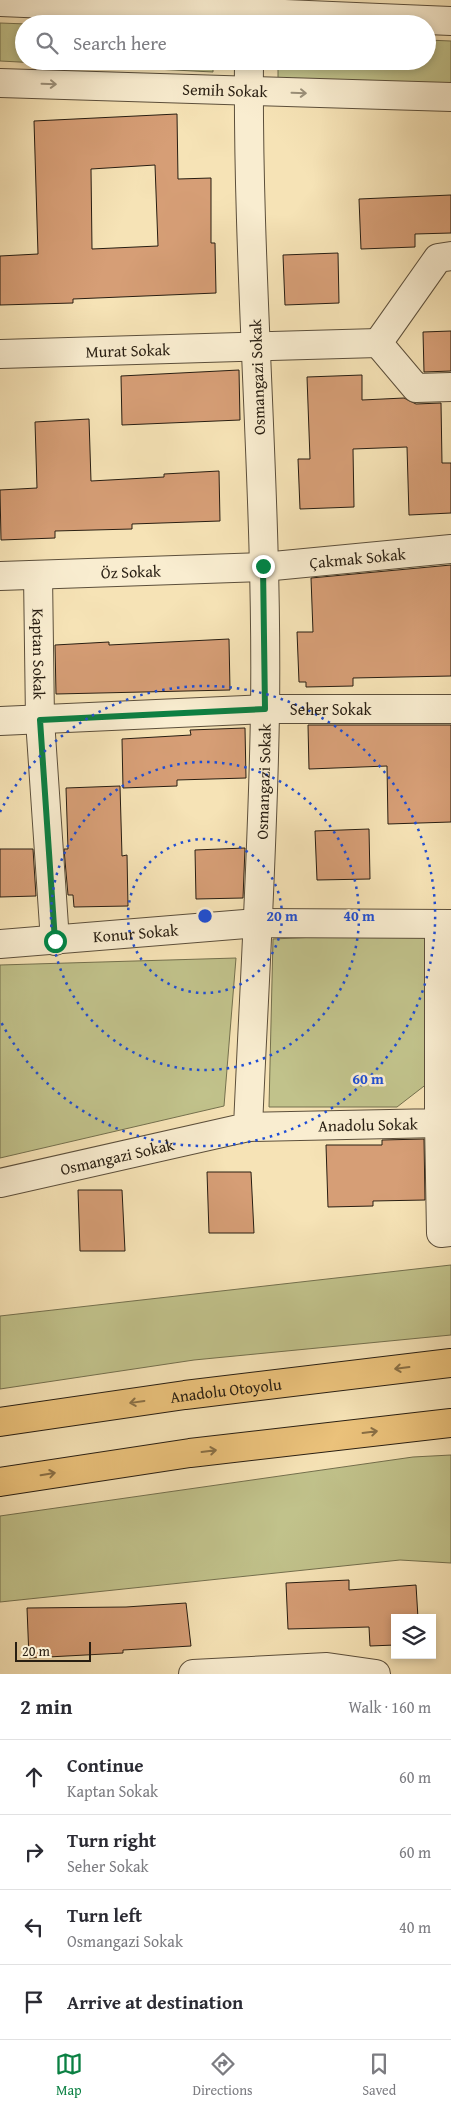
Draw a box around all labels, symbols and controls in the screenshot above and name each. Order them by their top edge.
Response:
search box [15,15,436,70]
icon: search [33,29,61,57]
text: Search here [73,29,167,57]
street label: Semih Sokak [182,77,269,103]
one-way arrow [40,80,56,89]
one-way arrow [290,88,306,98]
street label: Osmangazi Sokak [243,318,271,435]
street label: Murat Sokak [85,337,172,364]
street label: Çakmak Sokak [308,541,407,575]
route end [252,555,275,578]
street label: Öz Sokak [101,558,162,585]
street label: Kaptan Sokak [26,608,52,701]
street label: Seher Sokak [290,697,372,721]
street label: Osmangazi Sokak [249,722,277,840]
text: 20 m [266,905,298,926]
text: 40 m [343,905,375,926]
centre of rings [196,907,214,925]
street label: Konur Sokak [92,917,180,948]
route start [44,930,67,953]
text: 60 m [352,1068,384,1089]
street label: Anadolu Sokak [318,1111,419,1138]
street label: Osmangazi Sokak [58,1132,177,1181]
one-way arrow [395,1363,411,1373]
street label: Anadolu Otoyolu [168,1371,283,1409]
one-way arrow [130,1397,146,1407]
one-way arrow [362,1427,378,1437]
one-way arrow [201,1446,217,1456]
one-way arrow [40,1469,56,1479]
map controls [391,1614,436,1659]
button: layers [391,1614,436,1659]
scale bar [15,1639,91,1662]
text: 20 m [22,1641,50,1661]
text: 2 min [20,1691,72,1722]
text: Walk · 160 m [348,1695,431,1719]
text: Continue [67,1751,144,1779]
icon: ahead [20,1763,48,1791]
text: 60 m [399,1765,431,1789]
text: Kaptan Sokak [67,1779,158,1803]
text: Turn right [67,1826,156,1854]
icon: right [20,1838,48,1866]
text: 60 m [399,1840,431,1864]
text: Seher Sokak [67,1854,149,1878]
text: Turn left [67,1901,142,1929]
icon: left [20,1913,48,1941]
text: 40 m [399,1915,431,1939]
text: Osmangazi Sokak [67,1929,183,1953]
icon: arrive [20,1988,48,2016]
text: Arrive at destination [67,1988,243,2016]
tab: Map [55,2050,83,2100]
tab: Directions [192,2050,253,2100]
tab: Saved [362,2050,396,2100]

